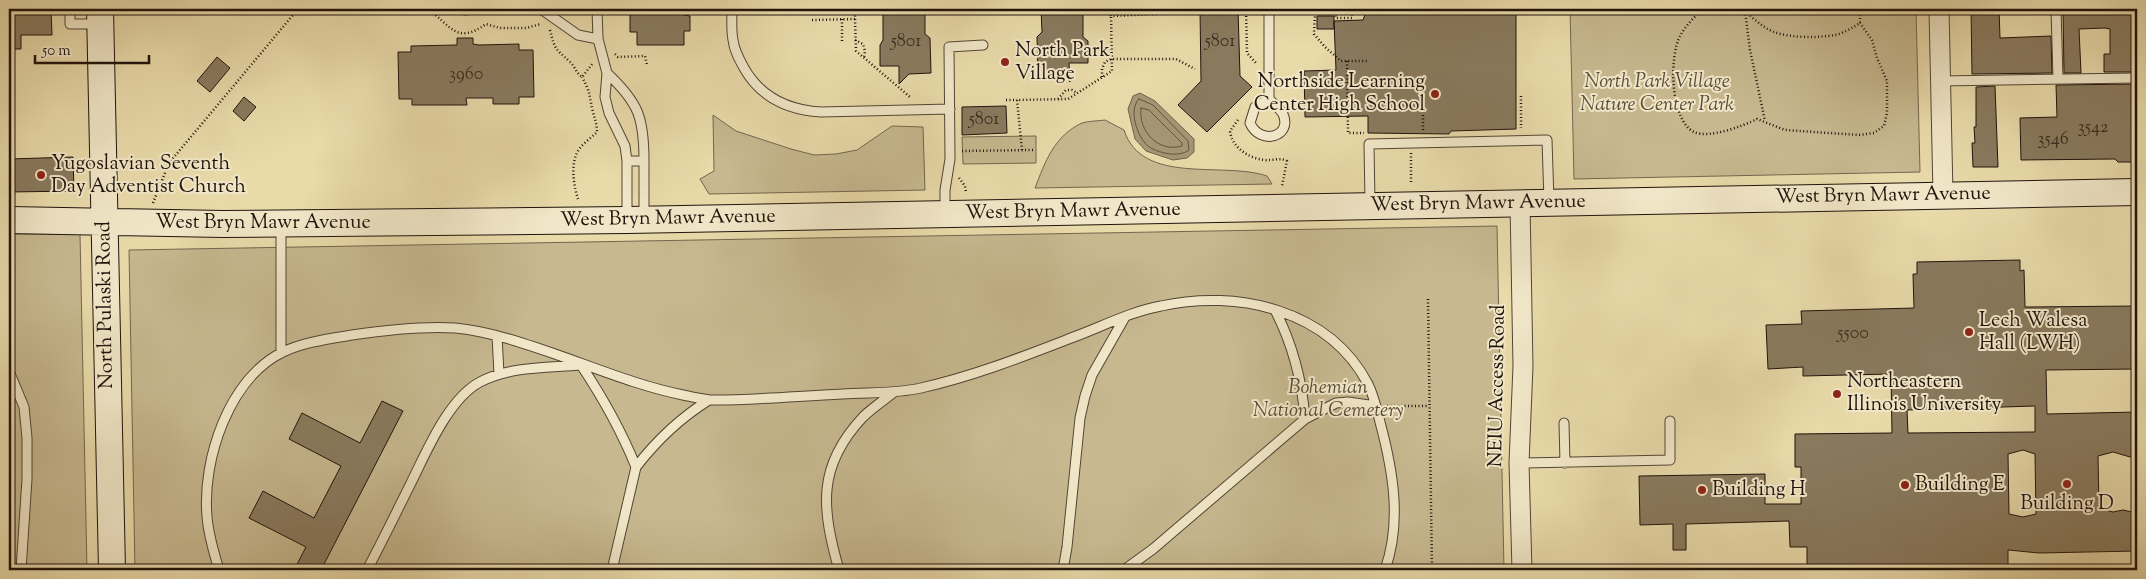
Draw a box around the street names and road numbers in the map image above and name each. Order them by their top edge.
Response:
street label: West Bryn Mawr Avenue [1775,180,1991,212]
street label: West Bryn Mawr Avenue [1370,188,1586,220]
street label: West Bryn Mawr Avenue [965,196,1181,228]
street label: West Bryn Mawr Avenue [560,203,776,235]
street label: West Bryn Mawr Avenue [155,209,371,238]
street label: North Pulaski Road [90,221,122,389]
street label: NEIU Access Road [1482,304,1514,468]

